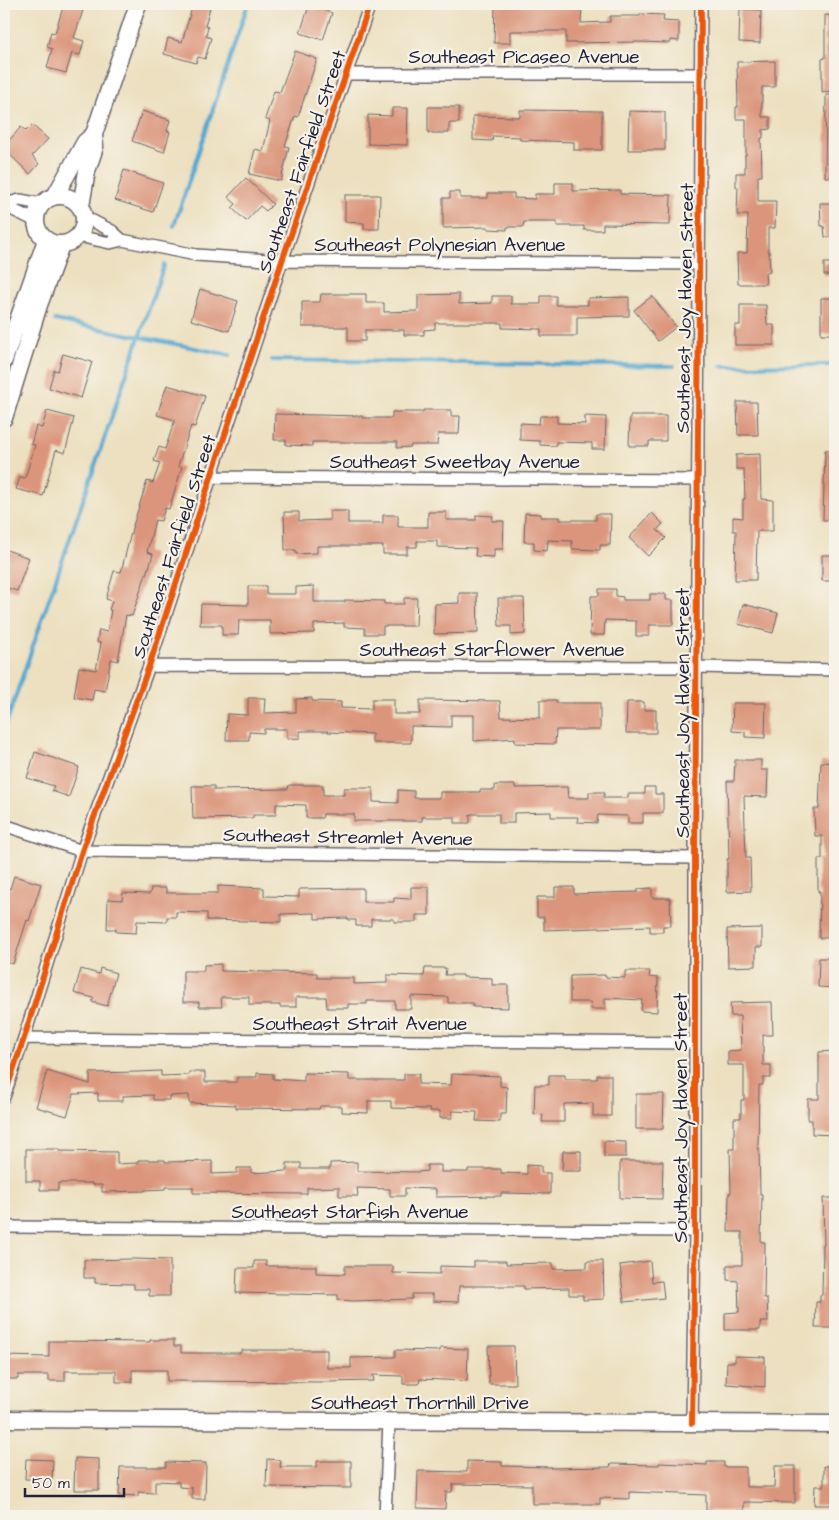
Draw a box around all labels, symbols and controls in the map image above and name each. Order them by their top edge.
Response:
street label: Southeast Picaseo Avenue [409,44,639,71]
street label: Southeast Fairfield Street [252,46,353,277]
street label: Southeast Joy Haven Street [670,182,702,433]
street label: Southeast Polynesian Avenue [314,232,566,260]
street label: Southeast Fairfield Street [125,431,224,662]
street label: Southeast Sweetbay Avenue [330,449,580,477]
street label: Southeast Joy Haven Street [670,588,698,838]
street label: Southeast Starflower Avenue [360,637,624,664]
street label: Southeast Streamlet Avenue [223,822,473,853]
street label: Southeast Joy Haven Street [668,993,696,1243]
street label: Southeast Strait Avenue [253,1011,467,1038]
street label: Southeast Starfish Avenue [232,1199,468,1226]
street label: Southeast Thornhill Drive [311,1390,529,1417]
scale bar [25,1465,124,1497]
text: 50 m [32,1473,70,1494]

